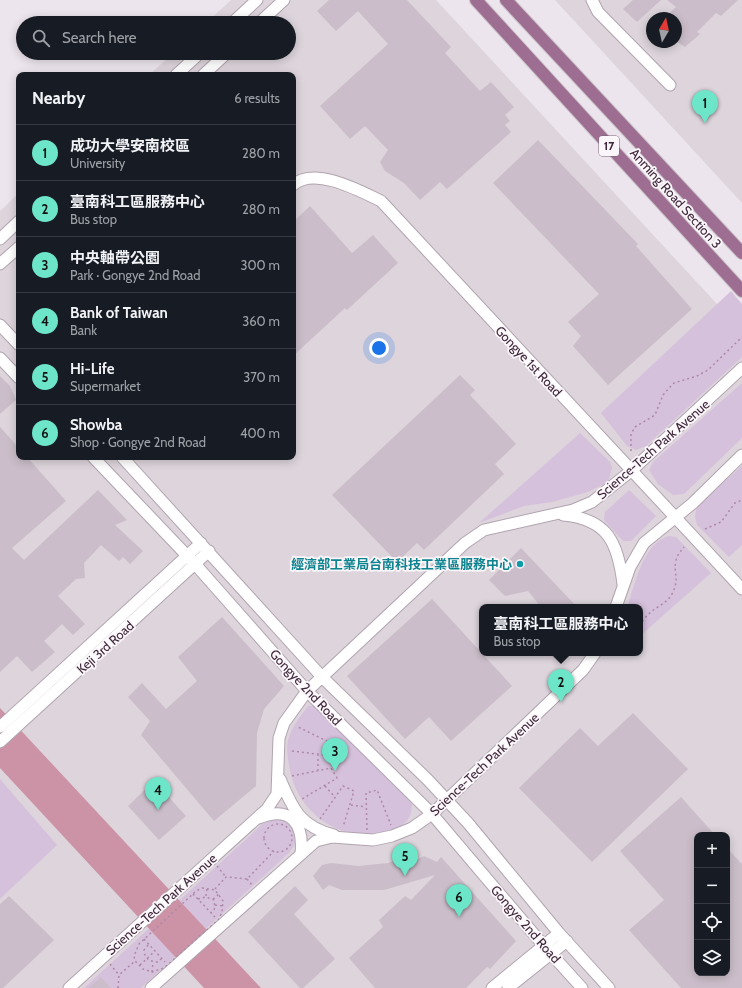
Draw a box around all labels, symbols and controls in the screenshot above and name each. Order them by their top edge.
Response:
north arrow [646,12,682,48]
search box [16,16,296,60]
icon: search [30,27,52,49]
text: Search here [62,29,137,47]
text: Nearby [32,88,85,108]
text: 6 results [234,90,280,106]
pin: 1 [692,90,718,123]
road number: 17 [599,136,619,156]
text: 成功大學安南校區 [70,137,190,155]
text: 1 [43,145,47,161]
text: 280 m [242,145,280,161]
street label: Anming Road Section 3 [627,145,725,251]
text: University [70,155,125,171]
text: 臺南科工區服務中心 [70,193,205,211]
text: 2 [42,201,48,217]
text: 280 m [242,201,280,217]
text: Bus stop [70,211,117,227]
text: 中央軸帶公園 [70,249,160,267]
text: 3 [41,257,49,273]
text: 300 m [240,257,280,273]
text: Park · Gongye 2nd Road [70,267,200,283]
text: Bank of Taiwan [70,304,168,322]
text: 4 [41,313,49,329]
text: 360 m [242,313,280,329]
text: Bank [70,322,97,338]
street label: Gongye 1st Road [492,322,566,400]
your location [369,338,389,358]
text: Hi-Life [70,360,115,378]
text: 5 [42,369,48,385]
text: 370 m [243,369,280,385]
text: Supermarket [70,378,141,394]
street label: Science-Tech Park Avenue [594,396,713,502]
text: Showba [70,416,122,434]
text: 6 [41,425,49,441]
text: 400 m [240,425,280,441]
text: Shop · Gongye 2nd Road [70,434,206,450]
place label: 經濟部工業局台南科技工業區服務中心 [291,556,512,572]
marker: 經濟部工業局台南科技工業區服務中心 [515,559,525,569]
popup [479,604,643,656]
text: 臺南科工區服務中心 [493,615,629,633]
street label: Keji 3rd Road [73,617,138,678]
text: Bus stop [493,633,540,649]
street label: Gongye 2nd Road [267,646,345,728]
pin: 2 [548,669,574,702]
street label: Science-Tech Park Avenue [426,709,542,819]
pin: 3 [322,738,348,771]
pin: 4 [145,777,171,810]
map controls [694,832,730,976]
button: + [694,832,730,868]
pin: 5 [392,843,418,876]
street label: Science-Tech Park Avenue [102,850,220,958]
button: − [694,868,730,904]
street label: Gongye 2nd Road [488,882,564,966]
pin: 6 [446,884,472,917]
button: locate [694,904,730,940]
button: layers [694,940,730,976]

